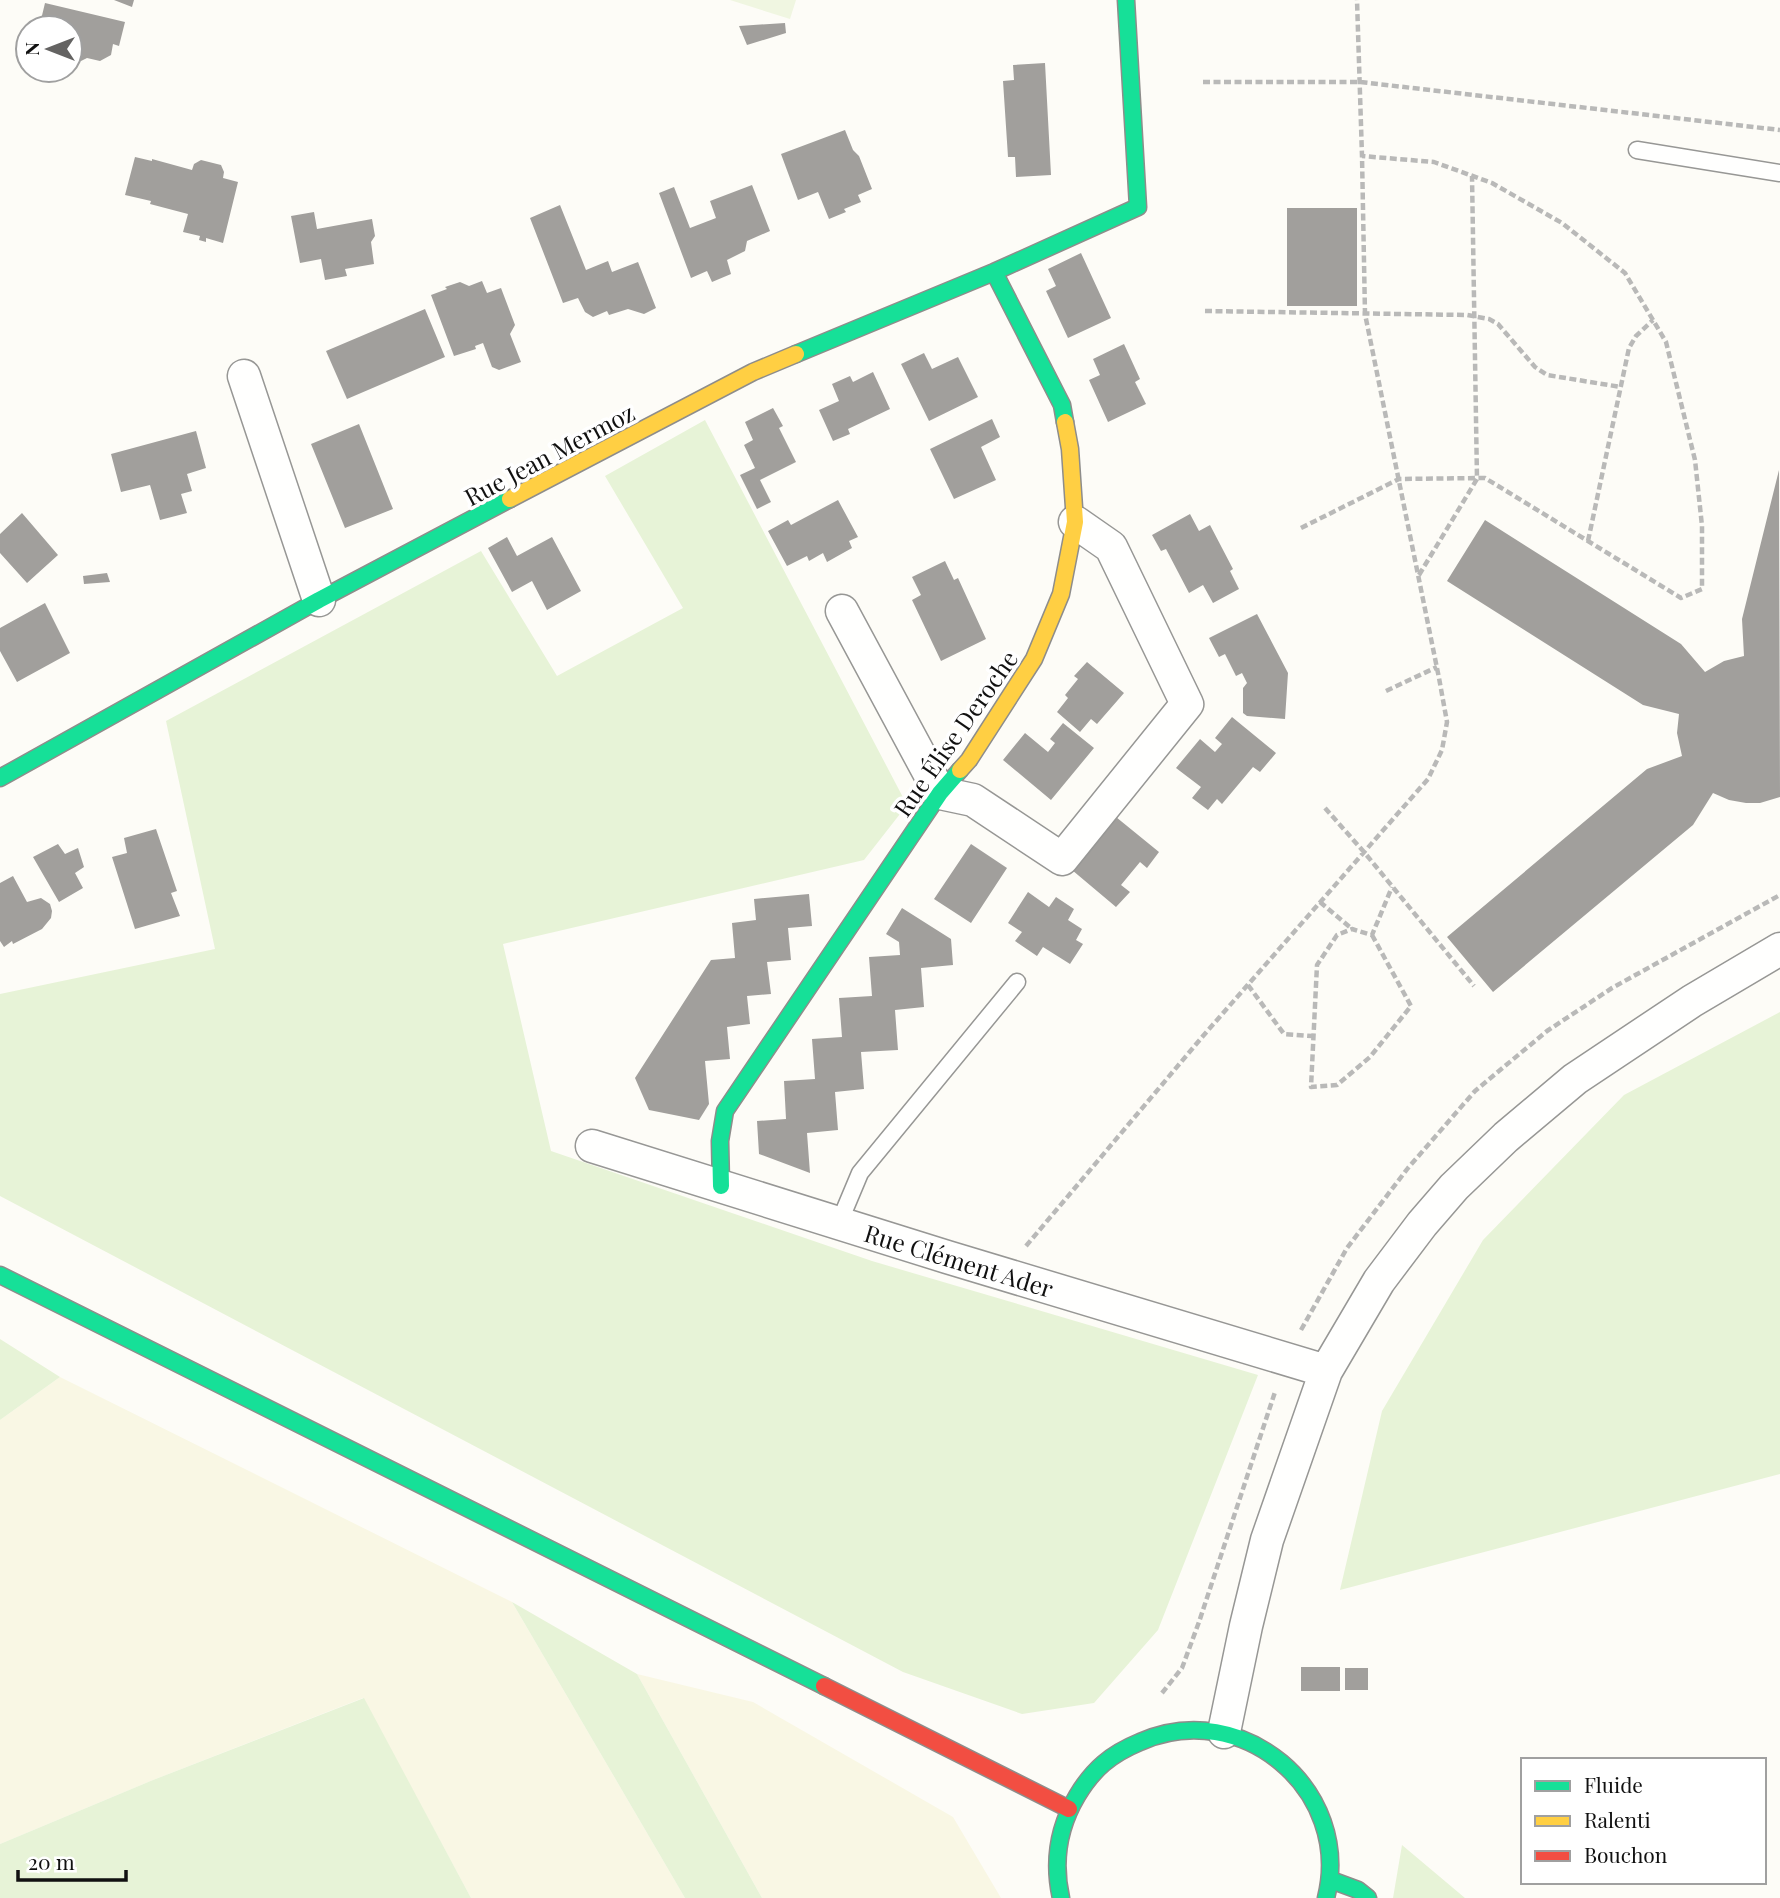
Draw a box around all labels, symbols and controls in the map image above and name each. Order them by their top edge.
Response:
north arrow [14,14,84,84]
text: N [18,42,44,56]
street label: Rue Jean Mermoz [458,396,640,512]
street label: Rue Élise Deroche [886,644,1024,822]
street label: Rue Clément Ader [861,1216,1058,1304]
legend [1521,1758,1766,1884]
text: Fluide [1584,1770,1643,1798]
text: Ralenti [1584,1805,1651,1833]
scale bar [18,1839,126,1883]
text: Bouchon [1584,1840,1668,1868]
text: 20 m [28,1847,75,1875]

